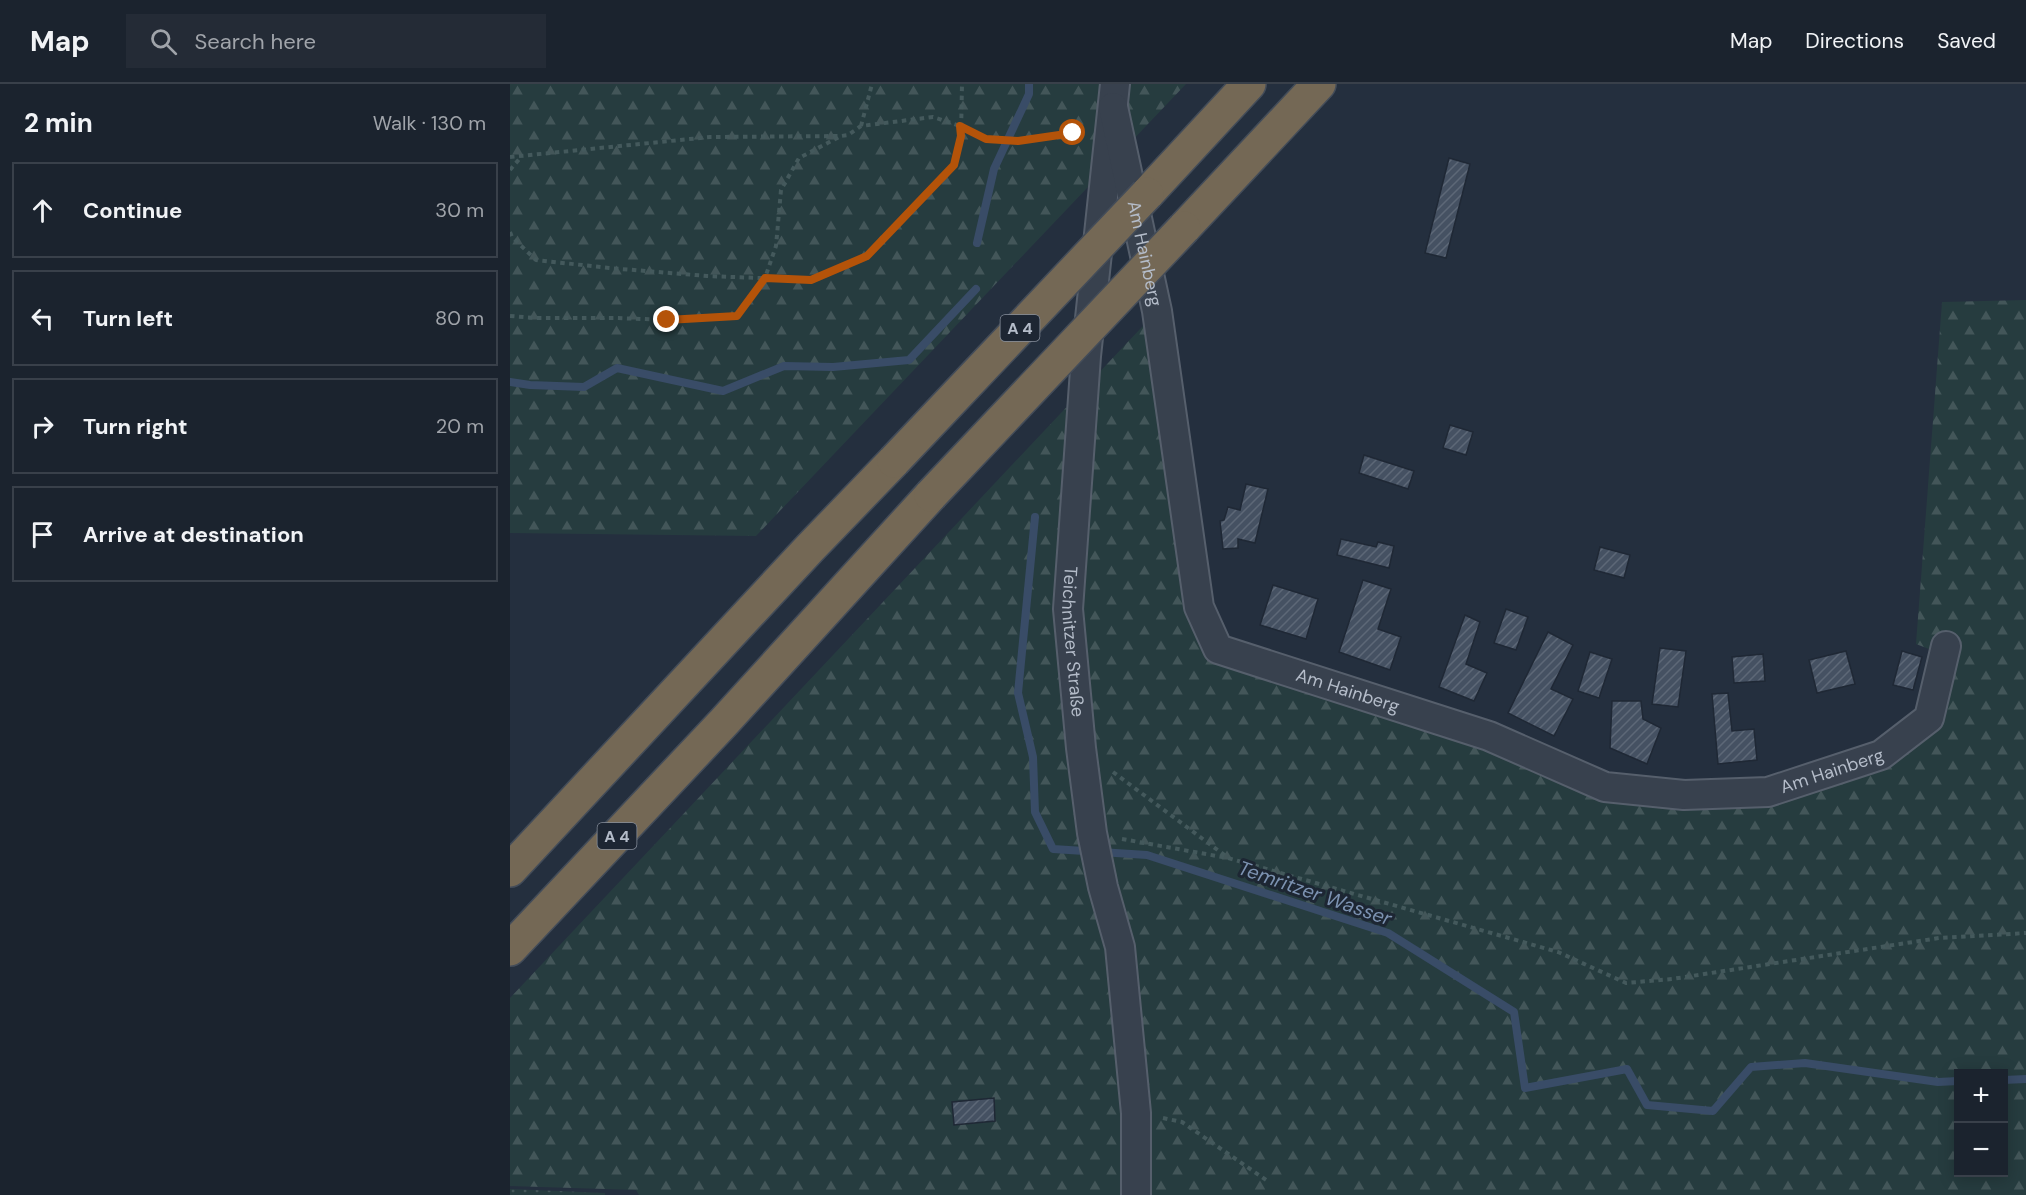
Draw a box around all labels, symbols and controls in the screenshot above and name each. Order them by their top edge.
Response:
search box [126,14,546,68]
text: Map [30,23,90,60]
icon: search [147,25,180,58]
text: Search here [195,27,316,56]
text: Map [1730,27,1772,55]
text: Directions [1805,27,1904,55]
text: Saved [1937,27,1996,55]
text: 2 min [24,106,93,140]
text: Walk · 130 m [373,110,486,136]
route start [1059,119,1085,145]
icon: ahead [26,194,59,227]
text: Continue [83,196,182,225]
text: 30 m [435,197,484,223]
street label: Am Hainberg [1122,199,1168,309]
icon: left [26,302,59,335]
text: Turn left [83,304,173,333]
text: 80 m [435,305,484,331]
route end [653,306,679,332]
road number: A 4 [1000,315,1040,341]
icon: right [26,410,59,443]
text: Turn right [83,412,188,441]
text: 20 m [436,413,484,439]
icon: arrive [26,518,59,551]
text: Arrive at destination [83,520,304,549]
street label: Teichnitzer Straße [1056,565,1090,718]
street label: Am Hainberg [1293,663,1403,719]
street label: Am Hainberg [1777,743,1887,799]
road number: A 4 [598,823,636,849]
water label: Temritzer Wasser [1235,855,1396,932]
map controls [1954,1069,2008,1177]
button: + [1954,1069,2008,1123]
button: − [1954,1123,2008,1177]

